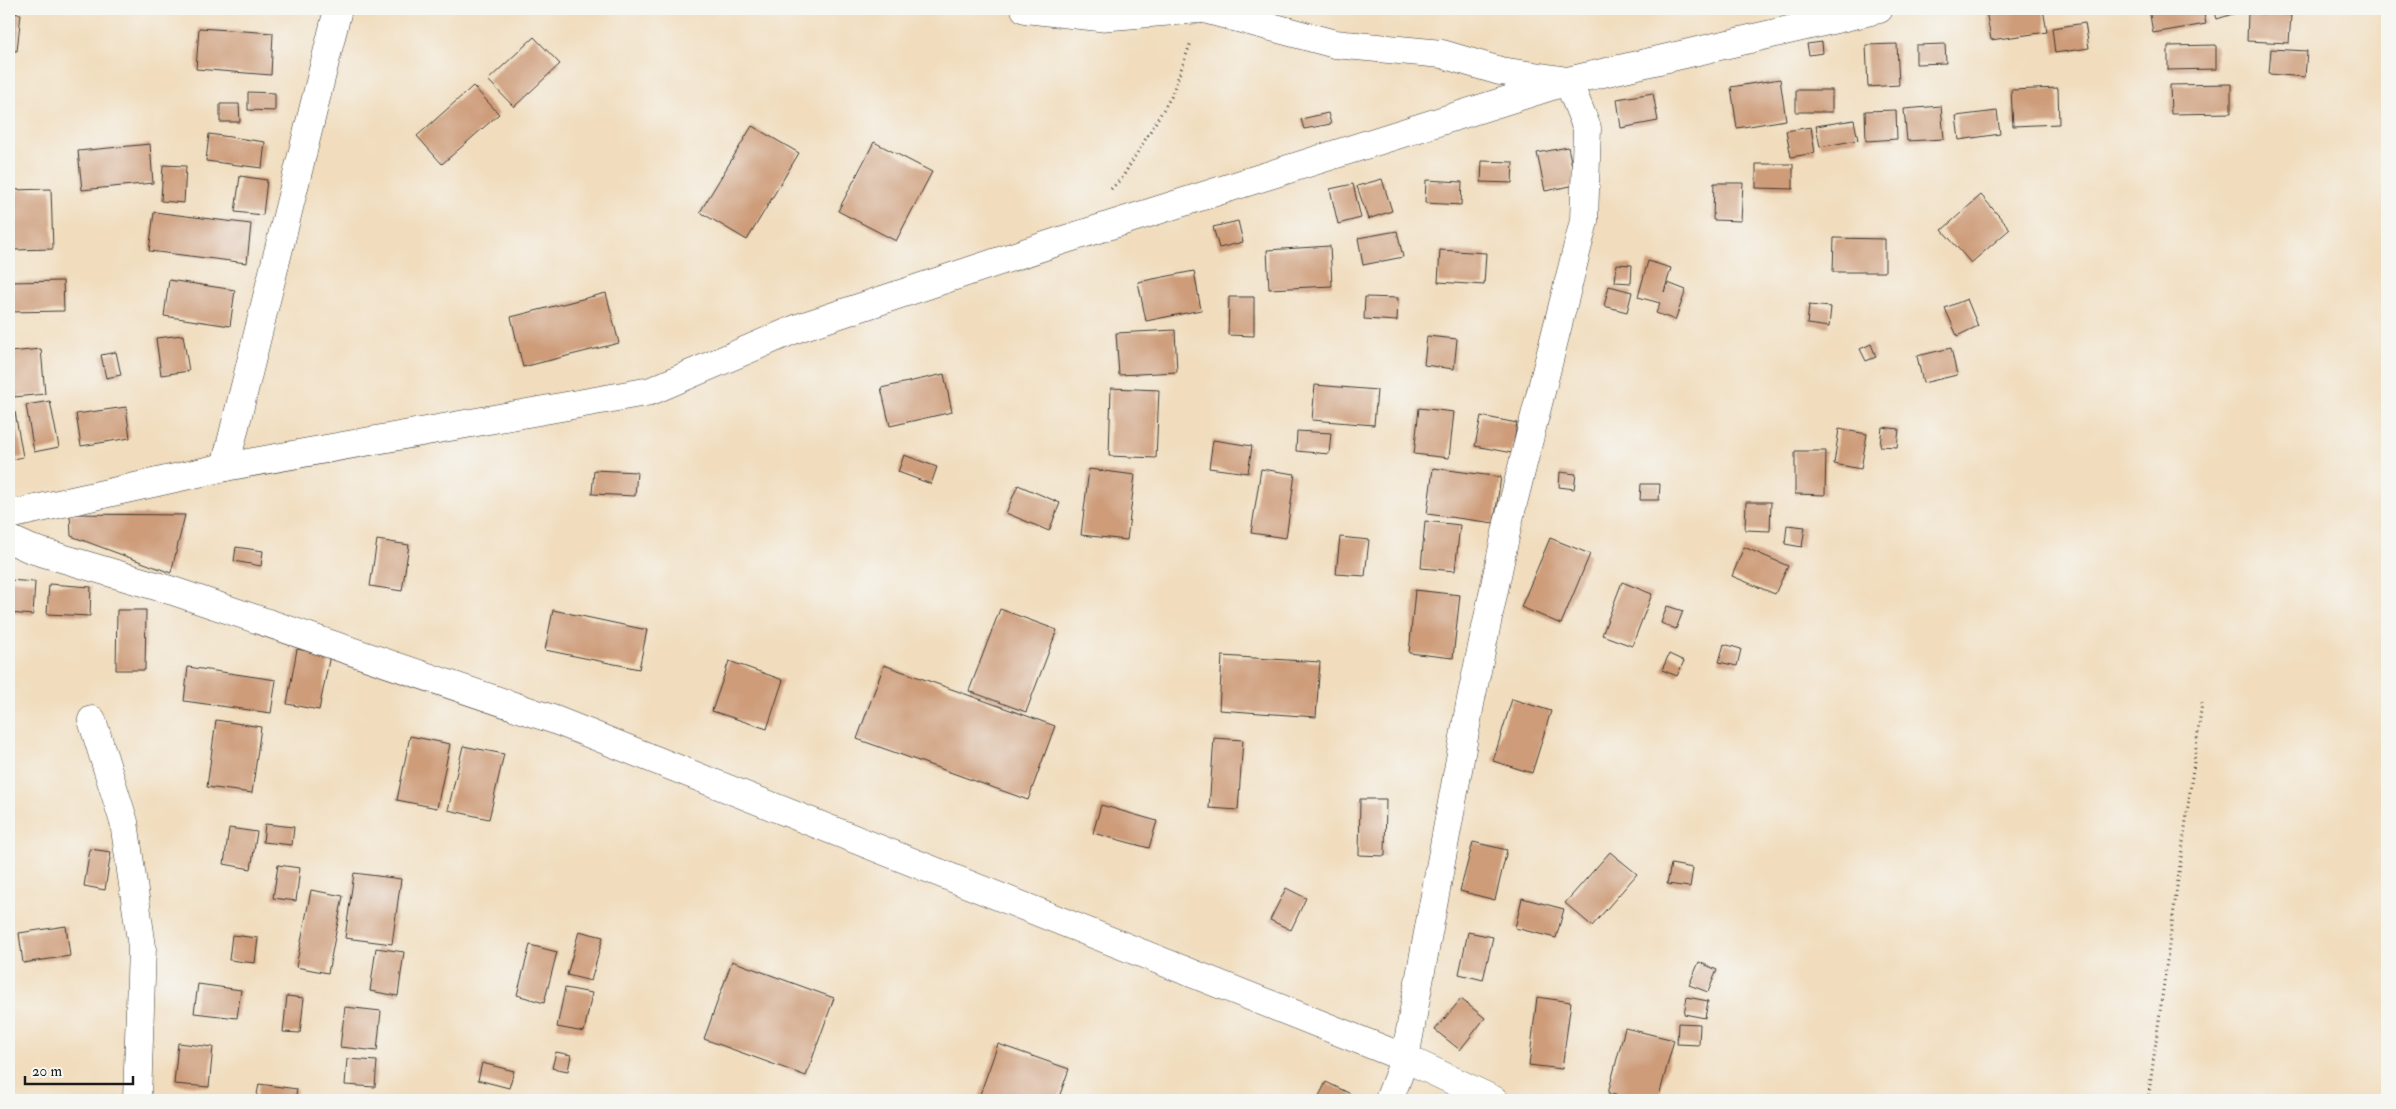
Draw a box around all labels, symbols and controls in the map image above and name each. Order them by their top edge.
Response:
scale bar [25,1054,132,1086]
text: 20 m [32,1062,62,1081]

